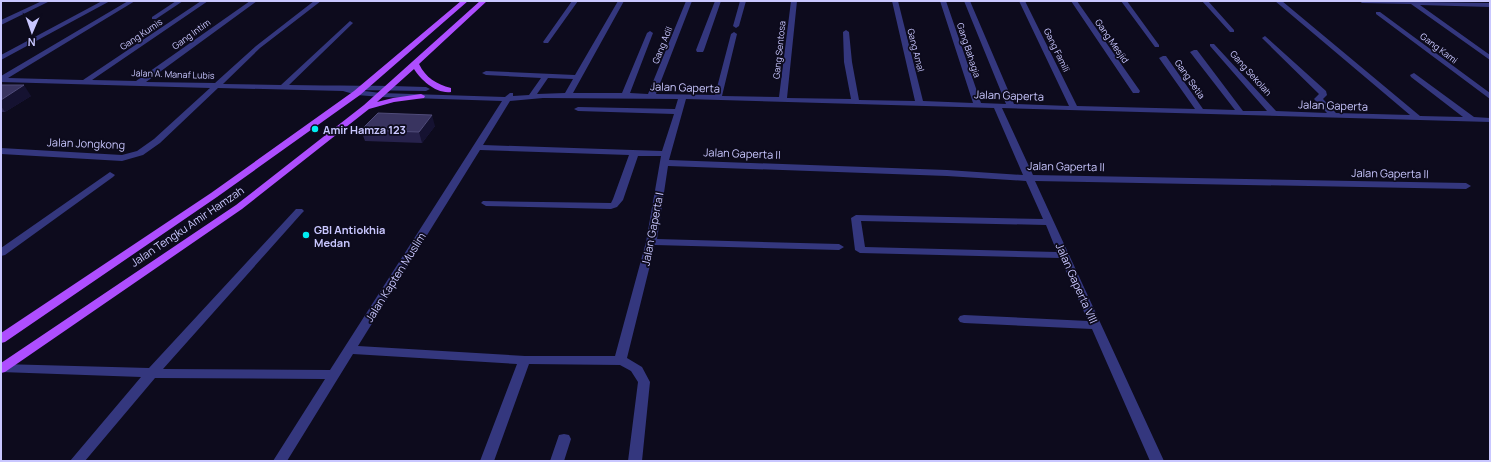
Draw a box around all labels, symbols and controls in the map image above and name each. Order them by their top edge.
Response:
north arrow [12,12,52,52]
street label: Gang Kumis [117,15,165,53]
street label: Gang Intim [169,15,213,52]
street label: Gang Mesjid [1092,16,1132,66]
street label: Gang Sentosa [769,20,789,80]
street label: Gang Bahagia [954,21,984,79]
street label: Gang Adil [649,24,675,66]
street label: Gang Famili [1041,26,1073,74]
street label: Gang Amal [904,27,928,73]
street label: Gang Kami [1418,30,1460,66]
text: N [27,35,36,50]
street label: Gang Sekolah [1227,48,1275,98]
street label: Gang Setia [1172,57,1208,101]
street label: Jalan A. Manaf Lubis [131,66,215,82]
street label: Jalan Gaperta [650,78,720,96]
street label: Jalan Gaperta [974,86,1044,104]
street label: Jalan Gaperta [1298,96,1368,114]
place label: Amir Hamza 123 [323,122,406,137]
marker: Amir Hamza 123 [310,124,320,134]
street label: Jalan Jongkong [47,134,125,152]
street label: Jalan Gaperta II [703,144,781,162]
street label: Jalan Gaperta II [1027,158,1105,174]
street label: Jalan Gaperta II [1351,165,1429,181]
street label: Jalan Tengku Amir Hamzah [127,182,247,270]
street label: Jalan Gaperta I [638,191,666,267]
place label: GBI Antiokhia Medan [314,222,385,250]
street label: Jalan Kapten Muslim [361,229,429,325]
marker: GBI Antiokhia Medan [301,230,311,240]
street label: Jalan Gaperta VIII [1053,240,1101,326]

